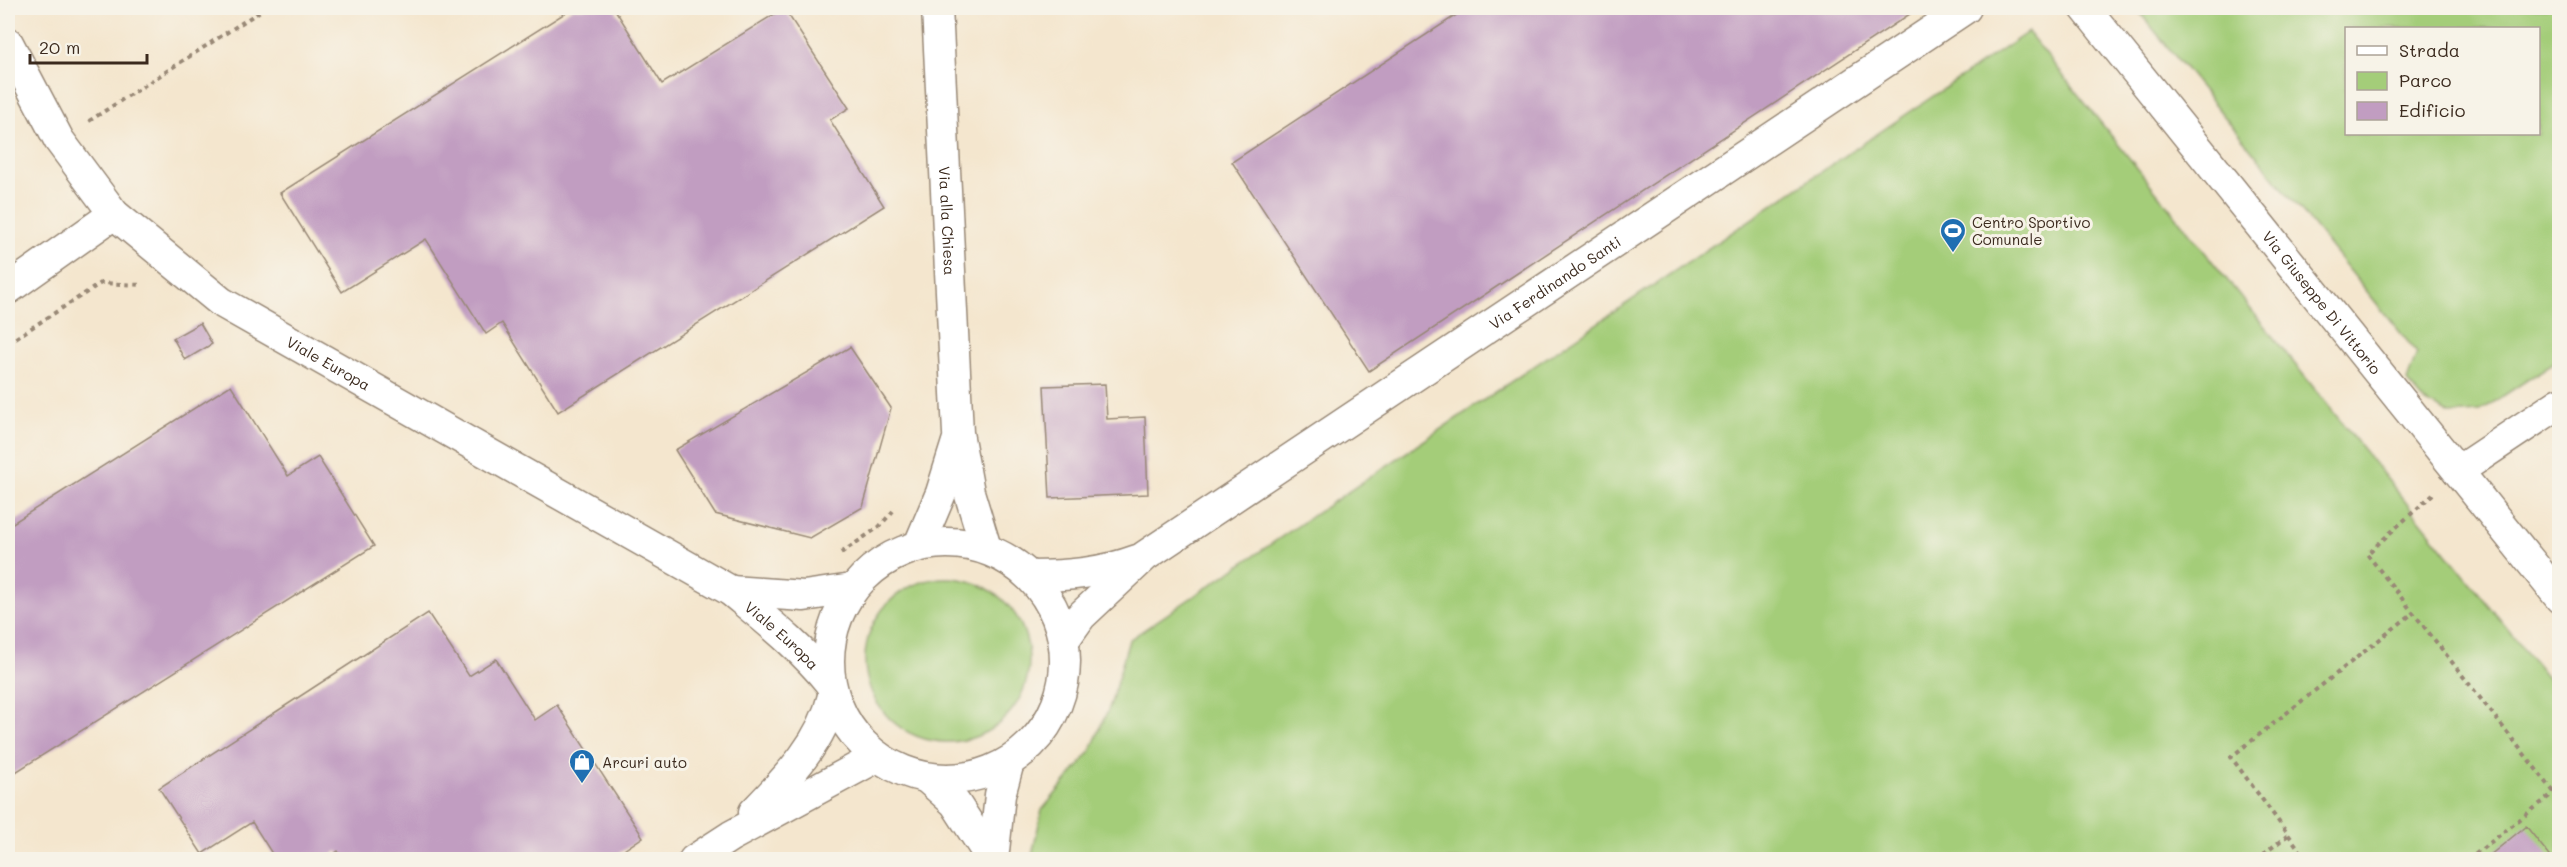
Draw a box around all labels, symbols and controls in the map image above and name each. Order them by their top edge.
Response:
scale bar [30,27,147,65]
legend [2345,27,2540,135]
text: 20 m [39,35,80,59]
text: Strada [2399,38,2460,62]
text: Parco [2399,68,2452,92]
text: Edificio [2399,98,2466,122]
street label: Via alla Chiesa [935,166,960,276]
place label: Centro Sportivo Comunale [1972,212,2090,249]
sports icon: Centro Sportivo Comunale [1938,216,1968,254]
street label: Via Giuseppe Di Vittorio [2258,227,2386,378]
street label: Via Ferdinando Santi [1485,231,1625,334]
street label: Viale Europa [283,331,374,395]
street label: Viale Europa [741,597,823,674]
shop icon: Arcuri auto [567,747,597,785]
place label: Arcuri auto [602,752,687,772]

